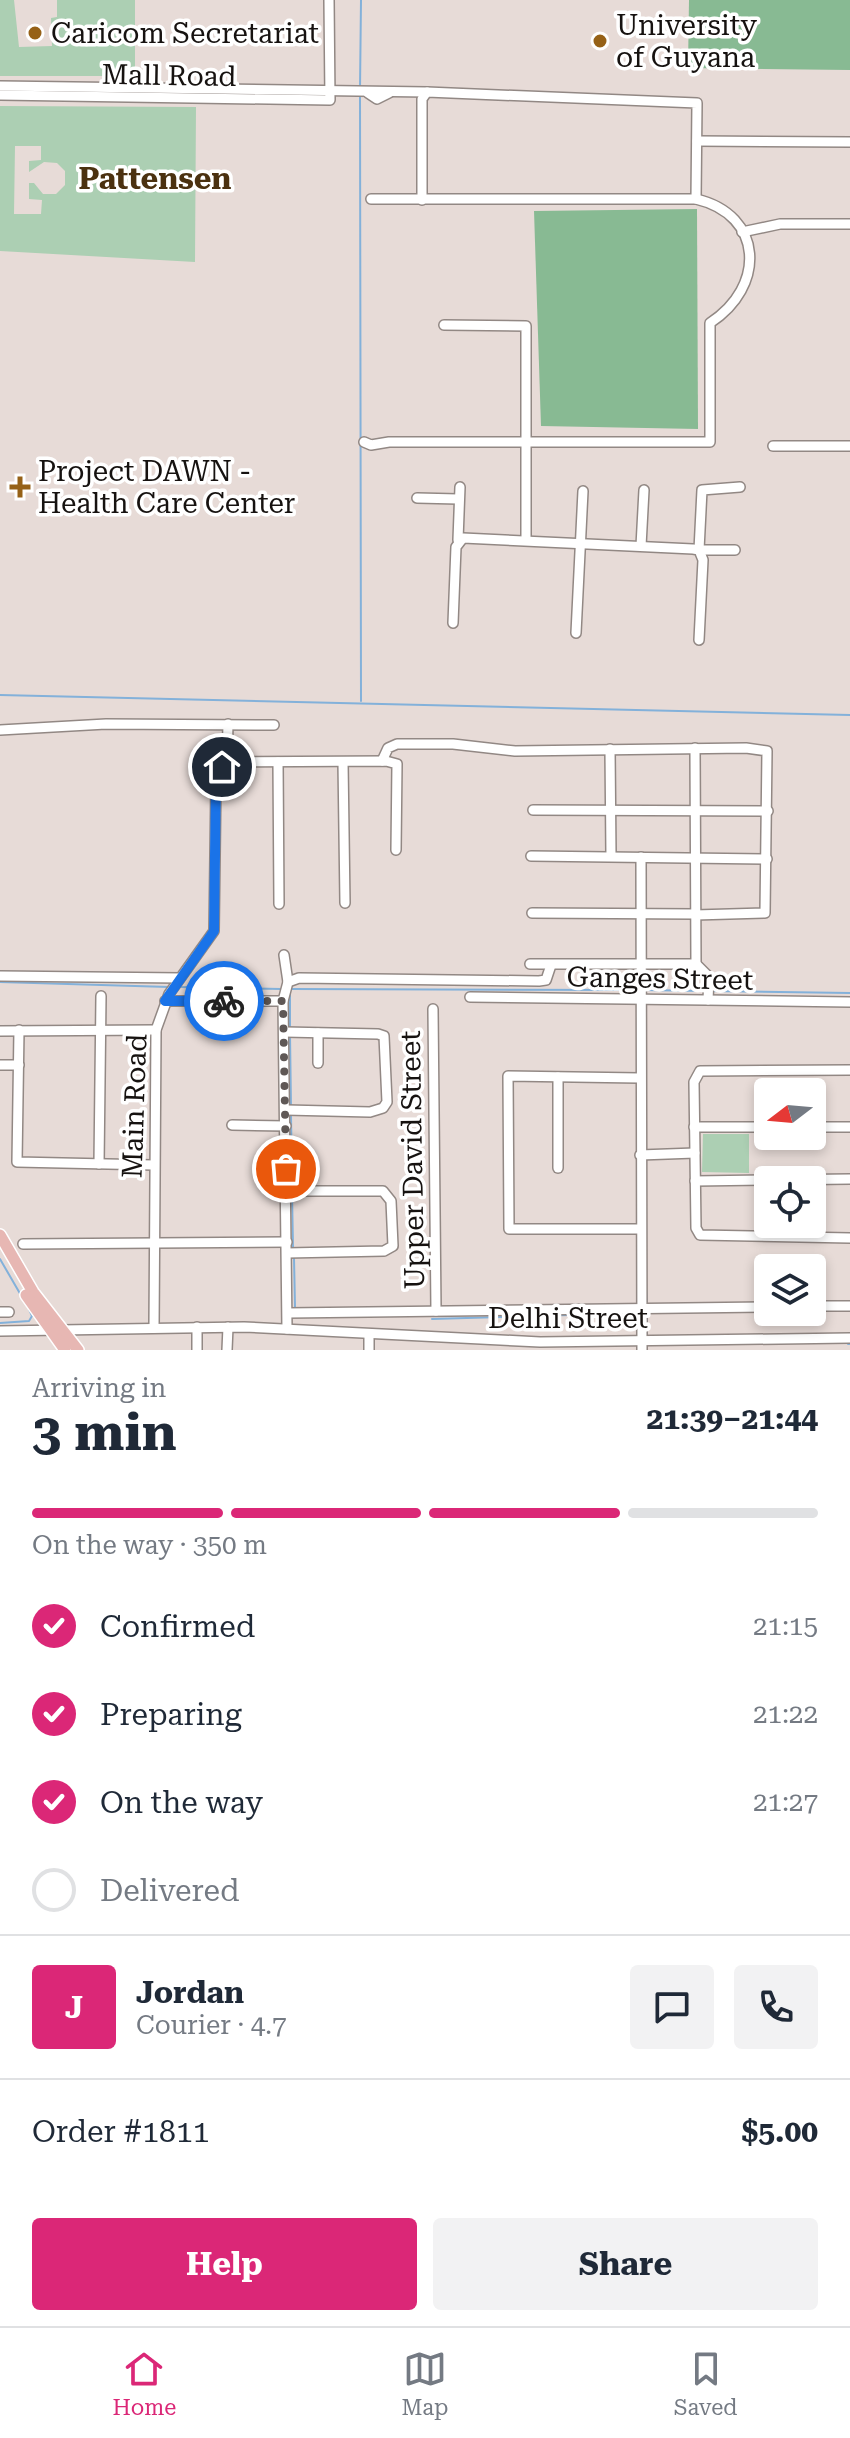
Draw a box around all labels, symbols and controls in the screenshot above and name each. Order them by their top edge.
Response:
place label: University of Guyana [616,9,757,74]
place label: Caricom Secretariat [51,17,319,50]
marker: Caricom Secretariat [26,24,44,42]
marker: University of Guyana [591,32,609,50]
street label: Mall Road [101,58,237,93]
district label: Pattensen [79,161,231,196]
place label: Project DAWN - Health Care Center [38,455,295,520]
marker: Project DAWN - Health Care Center [9,476,31,498]
pin [188,733,256,801]
icon: home [200,745,244,789]
street label: Ganges Street [566,960,754,997]
courier [184,961,264,1041]
icon: bike [202,979,246,1023]
street label: Upper David Street [394,1030,431,1290]
street label: Main Road [115,1033,154,1179]
north arrow [754,1078,826,1150]
map controls [754,1078,826,1326]
pin [252,1135,320,1203]
icon: bag [264,1147,308,1191]
button: locate [754,1166,826,1238]
button: layers [754,1254,826,1326]
street label: Delhi Street [488,1302,648,1335]
text: Arriving in [32,1373,166,1403]
text: 21:39–21:44 [646,1401,818,1436]
text: 3 min [32,1402,177,1463]
text: On the way · 350 m [32,1530,267,1560]
icon: check [32,1604,76,1648]
text: Confirmed [100,1609,255,1644]
text: 21:15 [753,1611,818,1641]
icon: check [32,1692,76,1736]
text: Preparing [100,1697,242,1732]
text: 21:22 [753,1699,818,1729]
icon: check [32,1780,76,1824]
text: On the way [100,1785,263,1820]
text: 21:27 [753,1787,818,1817]
text: Delivered [100,1873,239,1908]
button: chat [630,1965,714,2049]
button: phone [734,1965,818,2049]
text: Jordan [136,1975,244,2010]
text: J [65,1990,83,2025]
text: Courier · 4.7 [136,2010,286,2040]
text: Order #1811 [32,2114,210,2149]
text: $5.00 [741,2114,818,2149]
button: Help [32,2218,417,2310]
button: Share [433,2218,818,2310]
tab: Home [113,2347,176,2420]
tab: Map [401,2347,449,2420]
tab: Saved [674,2347,737,2420]

